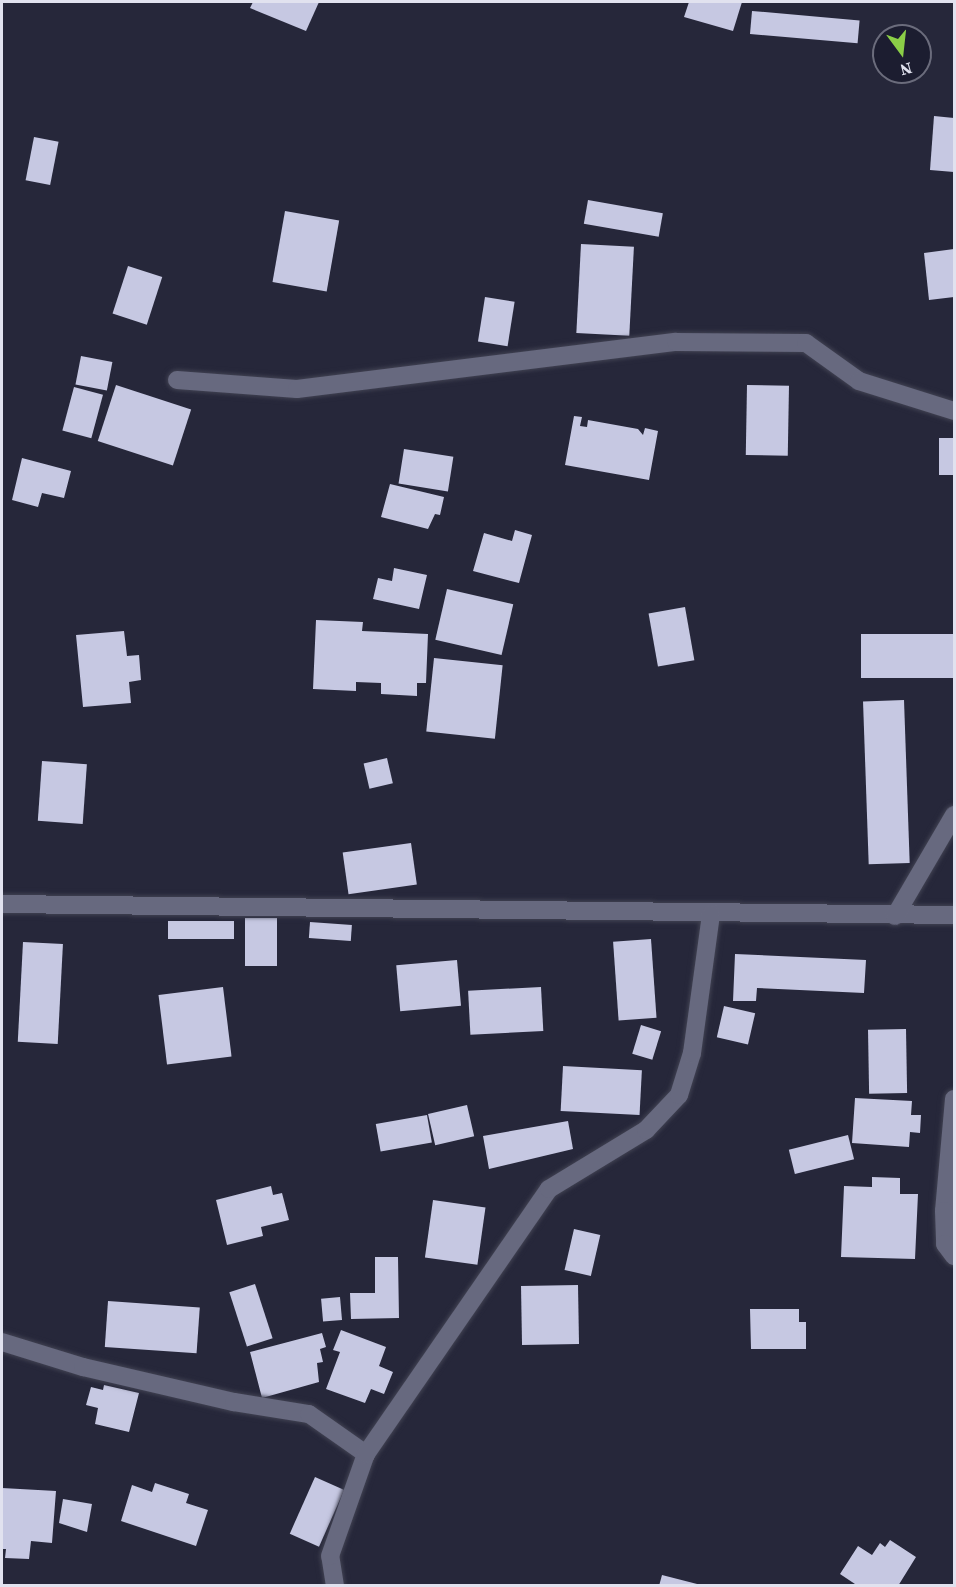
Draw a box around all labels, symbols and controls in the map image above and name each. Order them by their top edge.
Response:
north arrow [872,24,932,84]
text: N [898,57,915,82]

